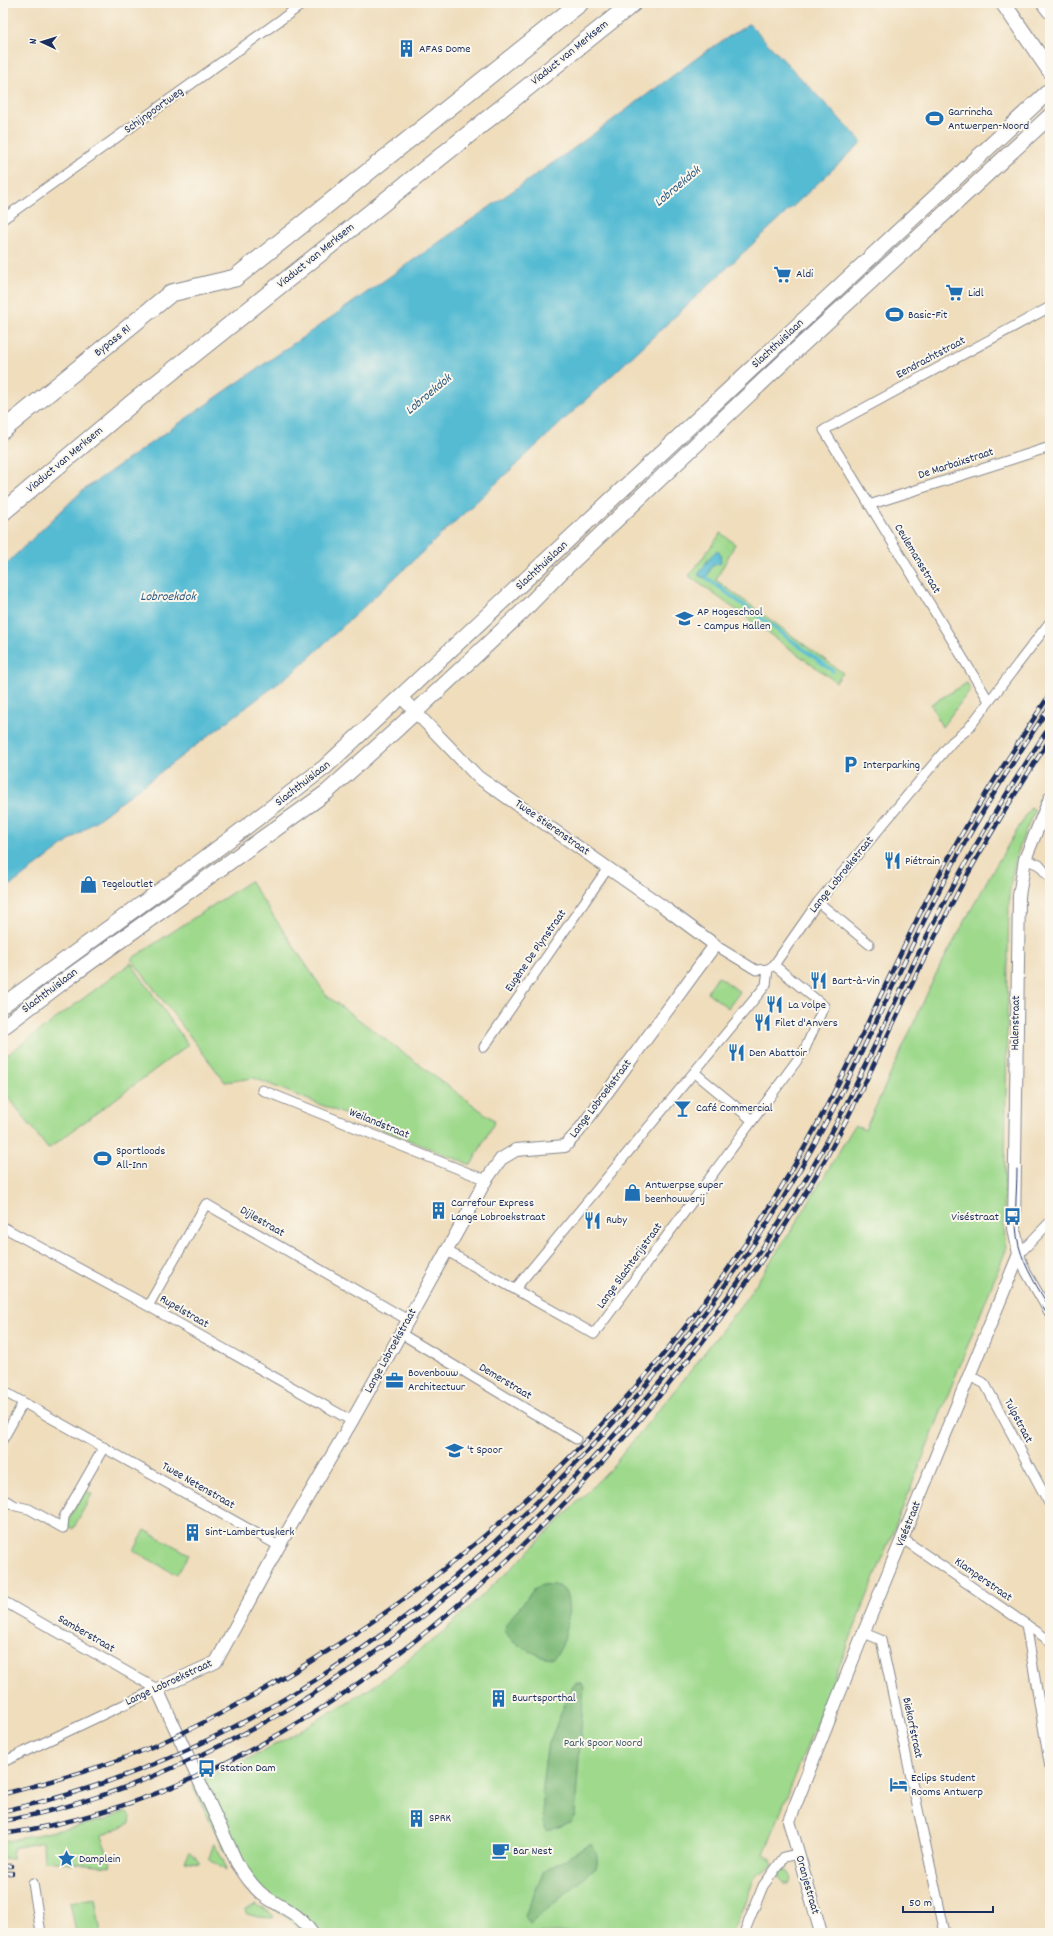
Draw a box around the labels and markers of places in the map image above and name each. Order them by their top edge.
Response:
building icon: AFAS Dome [396,39,416,59]
place label: AFAS Dome [419,41,471,58]
place label: Garrincha Antwerpen-Noord [948,104,1029,135]
sports icon: Garrincha Antwerpen-Noord [925,109,945,129]
supermarket icon: Aldi [773,264,793,284]
place label: Aldi [796,266,813,283]
supermarket icon: Lidl [945,283,965,303]
place label: Lidl [968,285,984,302]
sports icon: Basic-Fit [885,305,905,325]
place label: Basic-Fit [908,307,948,324]
place label: AP Hogeschool - Campus Hallen [697,604,771,635]
school or university icon: AP Hogeschool - Campus Hallen [674,609,694,629]
parking icon: Interparking [840,755,860,775]
place label: Interparking [863,757,920,774]
restaurant icon: Piétrain [882,851,902,871]
place label: Piétrain [905,853,941,870]
shop icon: Tegeloutlet [79,874,99,894]
place label: Tegeloutlet [102,876,154,893]
restaurant icon: Bart-à-Vin [809,971,829,991]
place label: Bart-à-Vin [832,973,880,990]
restaurant icon: La Volpe [765,995,785,1015]
place label: La Volpe [788,997,826,1014]
restaurant icon: Filet d'Anvers [752,1013,772,1033]
place label: Filet d'Anvers [775,1015,838,1032]
restaurant icon: Den Abattoir [726,1043,746,1063]
place label: Den Abattoir [749,1045,808,1062]
bar icon: Café Commercial [673,1098,693,1118]
place label: Café Commercial [696,1100,773,1117]
place label: Sportloods All-Inn [116,1143,165,1174]
sports icon: Sportloods All-Inn [93,1148,113,1168]
place label: Antwerpse super beenhouwerij [645,1177,724,1208]
shop icon: Antwerpse super beenhouwerij [622,1182,642,1202]
place label: Carrefour Express Lange Lobroekstraat [451,1195,546,1226]
building icon: Carrefour Express Lange Lobroekstraat [428,1200,448,1220]
bus stop icon: Viséstraat [1002,1207,1022,1227]
place label: Viséstraat [951,1209,1000,1226]
restaurant icon: Ruby [583,1210,603,1230]
place label: Ruby [606,1212,628,1229]
place label: Bovenbouw Architectuur [408,1365,466,1396]
office icon: Bovenbouw Architectuur [385,1370,405,1390]
school or university icon: 't Spoor [444,1440,464,1460]
place label: 't Spoor [467,1442,503,1459]
building icon: Sint-Lambertuskerk [182,1522,202,1542]
place label: Sint-Lambertuskerk [205,1524,295,1541]
building icon: Buurtsporthal [489,1688,509,1708]
place label: Buurtsporthal [512,1690,576,1707]
bus stop icon: Station Dam [197,1758,217,1778]
place label: Station Dam [220,1760,276,1777]
place label: Eclips Student Rooms Antwerp [911,1770,983,1801]
hotel icon: Eclips Student Rooms Antwerp [888,1775,908,1795]
building icon: SPRK [406,1808,426,1828]
place label: SPRK [429,1810,452,1827]
cafe icon: Bar Nest [490,1841,510,1861]
place label: Bar Nest [513,1843,553,1860]
place icon: Damplein [56,1849,76,1869]
place label: Damplein [79,1851,121,1868]

